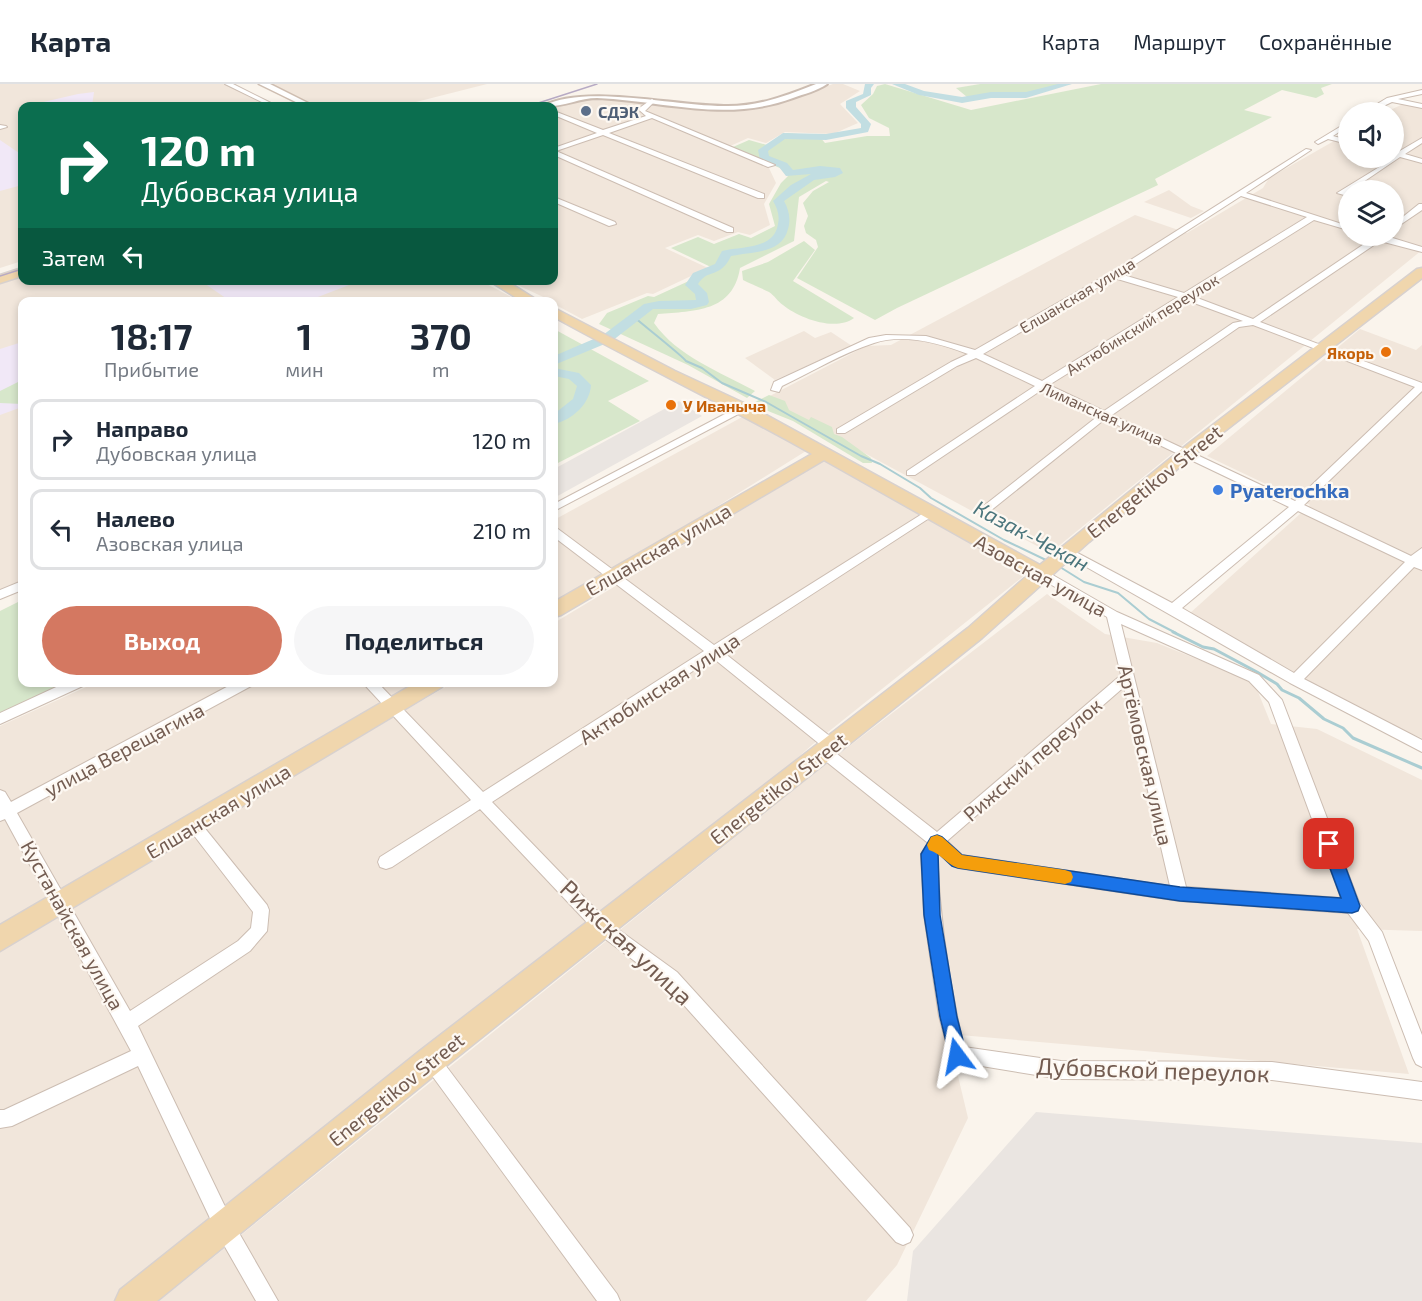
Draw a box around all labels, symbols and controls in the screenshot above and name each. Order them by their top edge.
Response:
text: Карта [30,24,111,58]
text: Карта [1042,29,1100,54]
text: Маршрут [1133,29,1226,54]
text: Сохранённые [1259,29,1392,54]
place label: СДЭК [598,102,639,121]
map controls [1338,102,1404,246]
button: sound [1338,102,1404,168]
marker: СДЭК [579,104,593,118]
text: 120 m [141,124,256,174]
icon: right [42,126,120,204]
text: Дубовская улица [141,175,358,207]
button: layers [1338,180,1404,246]
icon: left [117,240,150,273]
text: Затем [42,244,105,270]
street label: Елшанская улица [1016,253,1139,338]
street label: Актюбинский переулок [1062,269,1223,380]
text: 18:17 [111,314,193,357]
text: 1 [297,314,312,357]
text: 370 [410,314,472,357]
place label: Якорь [1327,343,1374,362]
marker: Якорь [1379,345,1393,359]
text: Прибытие [104,357,199,381]
text: мин [285,357,324,381]
text: m [432,357,450,381]
street label: Лиманская улица [1037,377,1166,449]
place label: У Иваныча [683,396,766,415]
marker: У Иваныча [664,398,678,412]
text: Направо [96,415,189,441]
street label: Energetikov Street [1081,419,1227,543]
icon: right [45,423,78,456]
text: 120 m [472,427,531,453]
text: Дубовская улица [96,441,257,465]
place label: Pyaterochka [1230,478,1349,503]
marker: Pyaterochka [1211,483,1225,497]
water label: Казак-Чекан [970,494,1094,576]
street label: Елшанская улица [581,498,736,601]
text: Налево [96,505,175,531]
icon: left [45,513,78,546]
text: 210 m [472,517,531,543]
street label: Азовская улица [970,529,1111,622]
text: Азовская улица [96,531,244,555]
button: Выход [42,606,282,675]
button: Поделиться [294,606,534,675]
street label: Актюбинская улица [574,627,744,750]
street label: Артёмовская улица [1113,662,1178,848]
street label: Рижский переулок [958,692,1107,826]
street label: улица Верещагина [40,697,208,802]
street label: Energetikov Street [705,727,852,849]
street label: Елшанская улица [142,758,295,864]
pin [1303,818,1354,869]
icon: arrive [1312,827,1345,860]
street label: Кустанайская улица [16,836,130,1014]
street label: Рижская улица [554,873,699,1011]
position arrow [925,1024,989,1088]
street label: Energetikov Street [323,1027,469,1151]
street label: Дубовской переулок [1036,1050,1270,1089]

